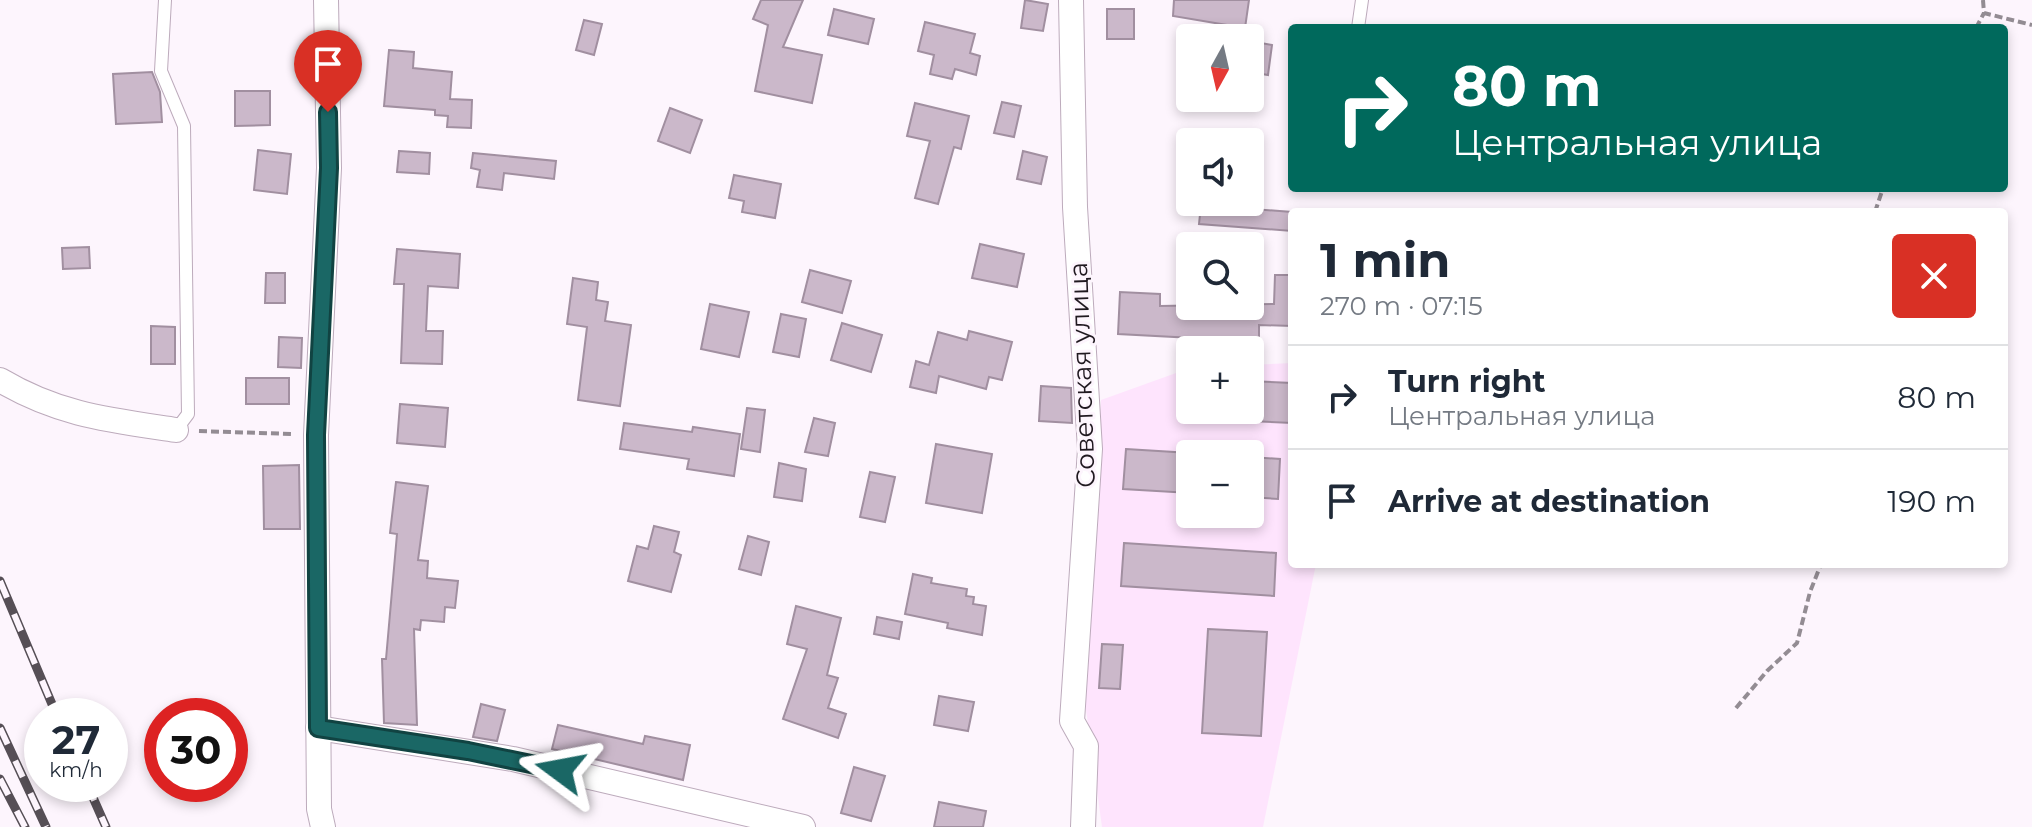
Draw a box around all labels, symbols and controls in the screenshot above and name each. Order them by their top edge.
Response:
north arrow [1176,24,1264,112]
map controls [1176,24,1264,528]
pin [294,30,362,112]
icon: arrive [306,42,350,86]
text: 80 m [1452,52,1602,120]
icon: right [1320,56,1424,160]
text: Центральная улица [1452,120,1822,164]
button: sound [1176,128,1264,216]
text: 1 min [1320,231,1450,289]
button: search [1176,232,1264,320]
button: close [1892,234,1976,318]
street label: Советская улица [1062,262,1102,488]
text: 270 m · 07:15 [1320,290,1483,322]
button: + [1176,336,1264,424]
text: Turn right [1388,363,1545,400]
icon: right [1320,375,1364,419]
text: 80 m [1897,379,1976,416]
text: Центральная улица [1388,400,1655,432]
button: − [1176,440,1264,528]
icon: arrive [1320,479,1364,523]
text: Arrive at destination [1388,483,1710,520]
text: 190 m [1887,483,1976,520]
speed limit sign: 30 [144,698,248,802]
text: 27 [52,715,100,764]
position arrow [518,728,602,812]
text: km/h [49,758,103,782]

